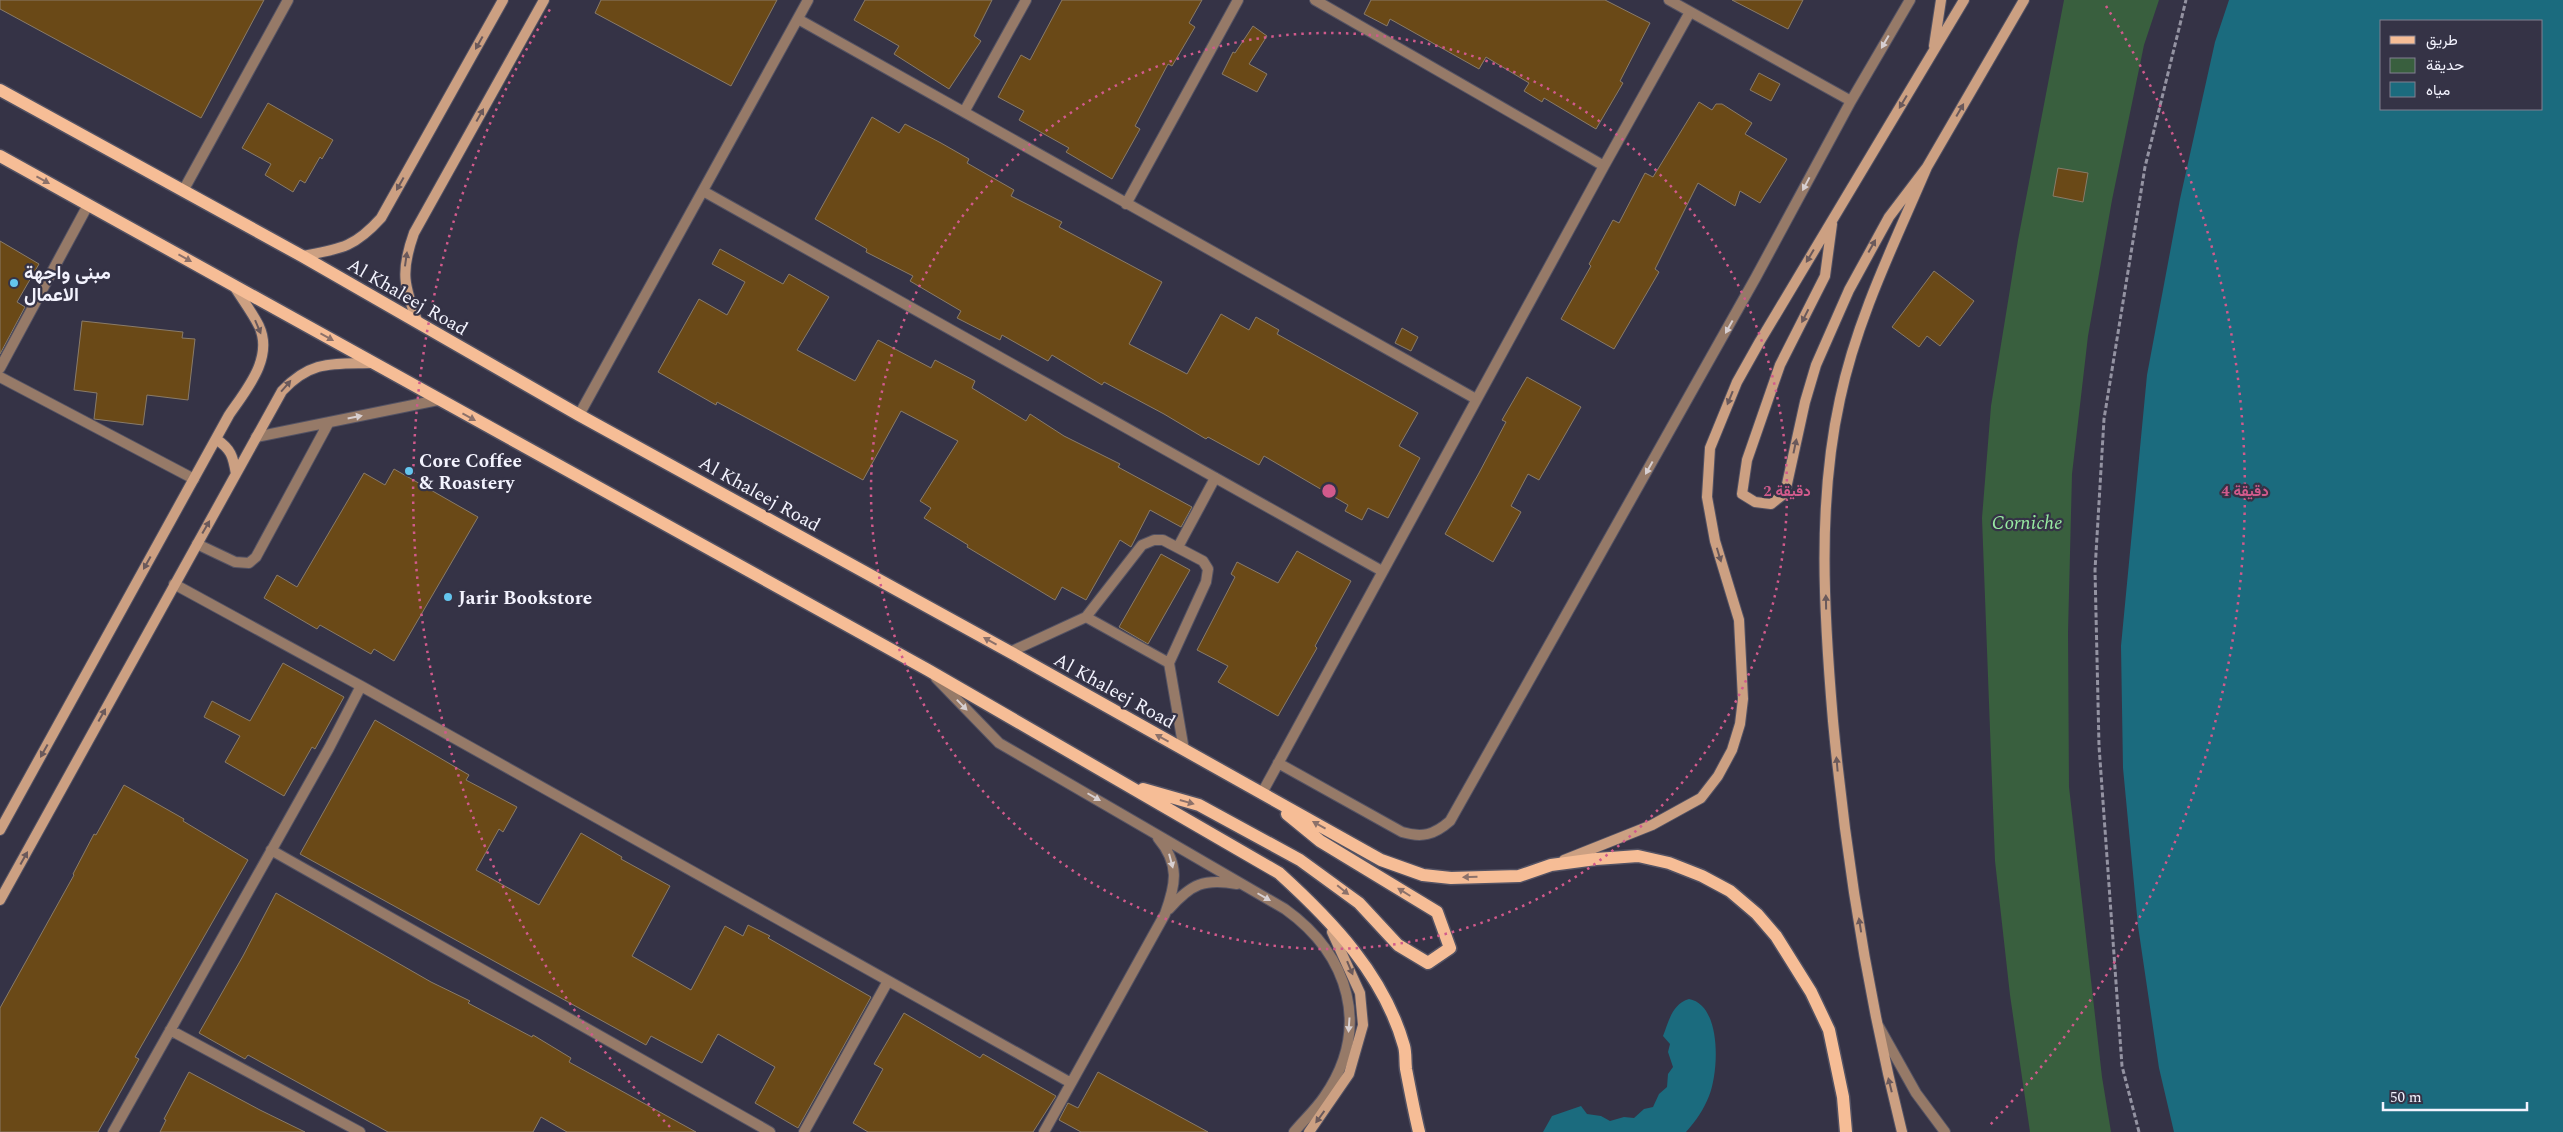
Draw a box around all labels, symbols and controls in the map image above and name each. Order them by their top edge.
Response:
legend [2380,20,2543,110]
text: طريق [2426,29,2458,52]
one-way arrow [475,35,483,50]
one-way arrow [1881,35,1890,49]
text: حديقة [2426,54,2464,77]
text: مياه [2426,79,2450,102]
one-way arrow [1899,96,1908,109]
one-way arrow [1956,102,1964,117]
one-way arrow [475,108,484,122]
one-way arrow [35,176,50,184]
one-way arrow [396,177,404,192]
one-way arrow [1802,177,1810,191]
one-way arrow [1868,239,1876,253]
one-way arrow [1805,250,1814,263]
street label: Al Khaleej Road [341,251,473,344]
one-way arrow [403,251,411,267]
one-way arrow [178,254,191,263]
place label: مبنى واجهة الاعمال [24,259,111,310]
marker: مبنى واجهة الاعمال [8,277,20,289]
one-way arrow [1801,309,1809,324]
one-way arrow [254,320,262,334]
one-way arrow [1724,320,1733,333]
one-way arrow [320,333,333,342]
one-way arrow [281,380,292,393]
one-way arrow [1726,391,1734,405]
one-way arrow [347,412,363,420]
one-way arrow [462,412,475,421]
one-way arrow [1791,438,1799,453]
place label: Core Coffee & Roastery [419,447,522,498]
street label: Al Khaleej Road [693,449,825,540]
one-way arrow [1645,461,1653,476]
marker: Core Coffee & Roastery [403,465,415,477]
text: 2 دقيقة [1763,480,1811,503]
text: 4 دقيقة [2221,480,2269,503]
centre of rings [1320,482,1338,500]
park label: Corniche [1992,509,2062,538]
one-way arrow [202,520,210,535]
one-way arrow [1716,547,1723,562]
one-way arrow [143,556,152,570]
place label: Jarir Bookstore [458,584,592,613]
marker: Jarir Bookstore [442,591,454,603]
one-way arrow [1822,594,1830,610]
one-way arrow [983,637,997,645]
street label: Al Khaleej Road [1048,646,1180,737]
one-way arrow [956,698,968,710]
one-way arrow [98,708,106,723]
one-way arrow [1156,733,1169,742]
one-way arrow [39,745,48,758]
one-way arrow [1833,756,1841,772]
one-way arrow [1087,793,1101,802]
one-way arrow [1180,798,1195,806]
one-way arrow [1313,821,1326,830]
one-way arrow [19,851,28,864]
one-way arrow [1167,854,1175,869]
one-way arrow [1462,874,1478,882]
one-way arrow [1336,885,1349,896]
one-way arrow [1398,887,1411,896]
one-way arrow [1258,893,1271,902]
one-way arrow [1855,917,1863,933]
one-way arrow [1346,961,1354,975]
one-way arrow [1345,1017,1353,1033]
one-way arrow [1886,1077,1894,1092]
scale bar [2383,1080,2527,1112]
text: 50 m [2390,1086,2422,1109]
one-way arrow [1315,1110,1325,1124]

